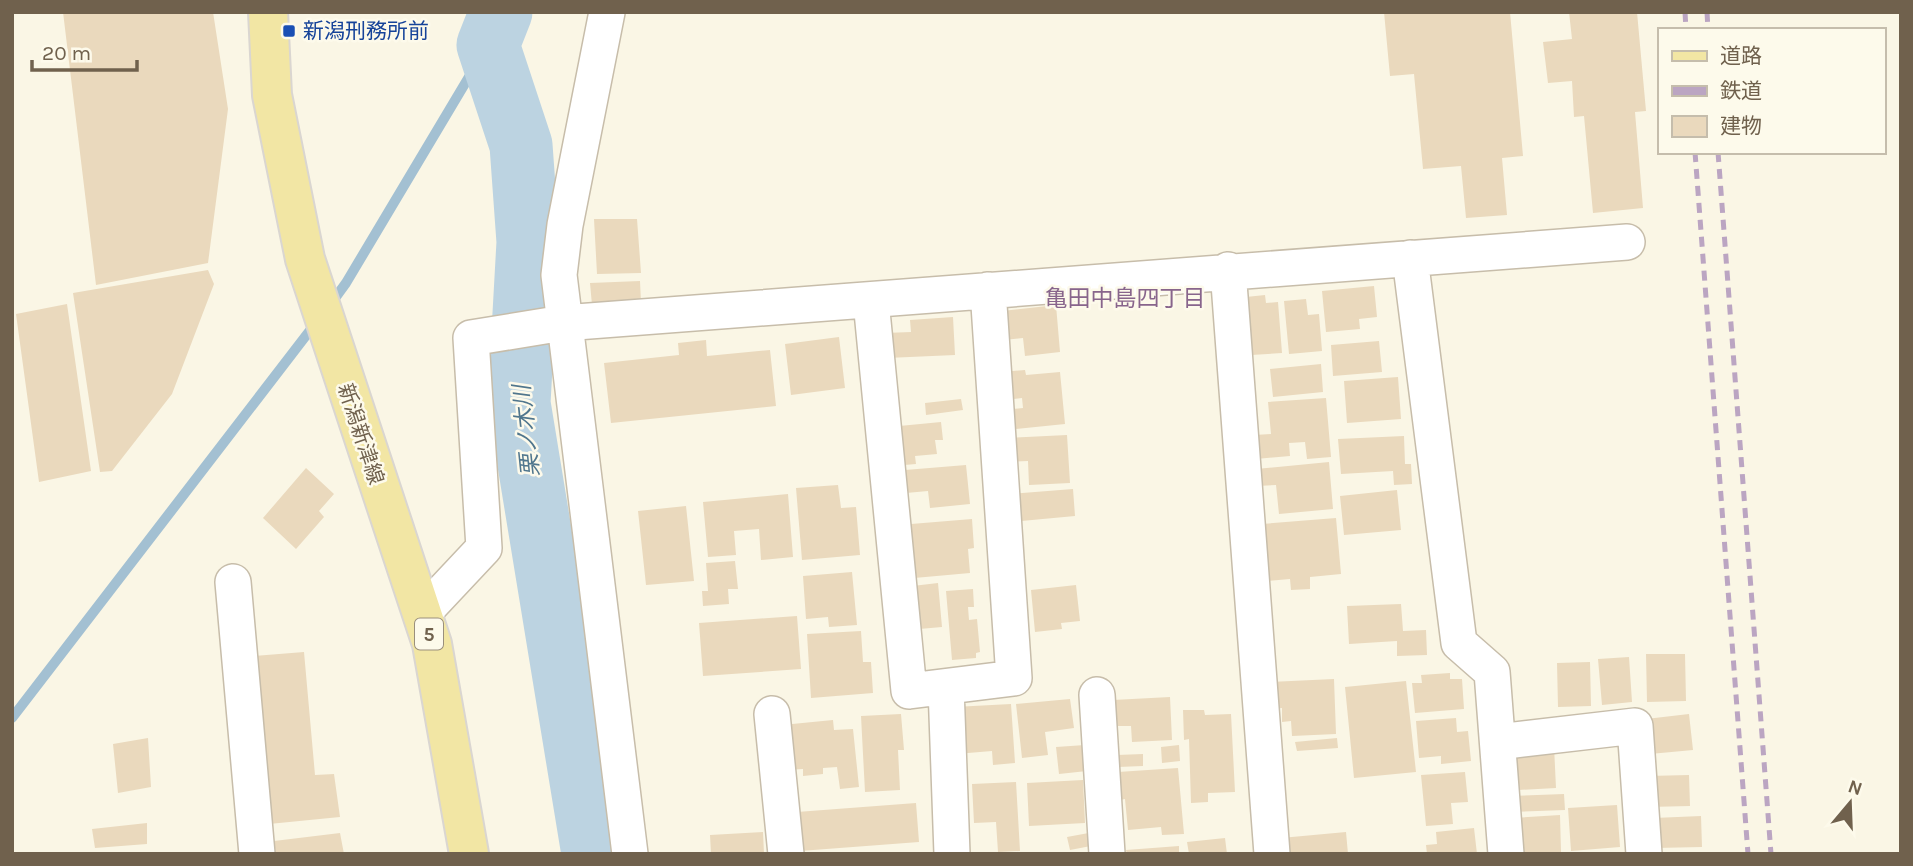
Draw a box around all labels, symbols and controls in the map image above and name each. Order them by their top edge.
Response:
place label: 新潟刑務所前 [303,19,429,43]
marker: 新潟刑務所前 [281,23,297,39]
scale bar [32,28,136,72]
legend [1658,28,1885,154]
text: 20 m [42,41,91,65]
text: 道路 [1720,44,1762,68]
text: 鉄道 [1720,79,1762,103]
text: 建物 [1720,114,1762,138]
district label: 亀田中島四丁目 [1045,285,1206,312]
street label: 新潟新津線 [333,380,389,488]
water label: 栗ノ木川 [508,381,545,478]
road number: 5 [415,618,443,650]
north arrow [1815,768,1885,838]
text: N [1845,775,1865,800]

